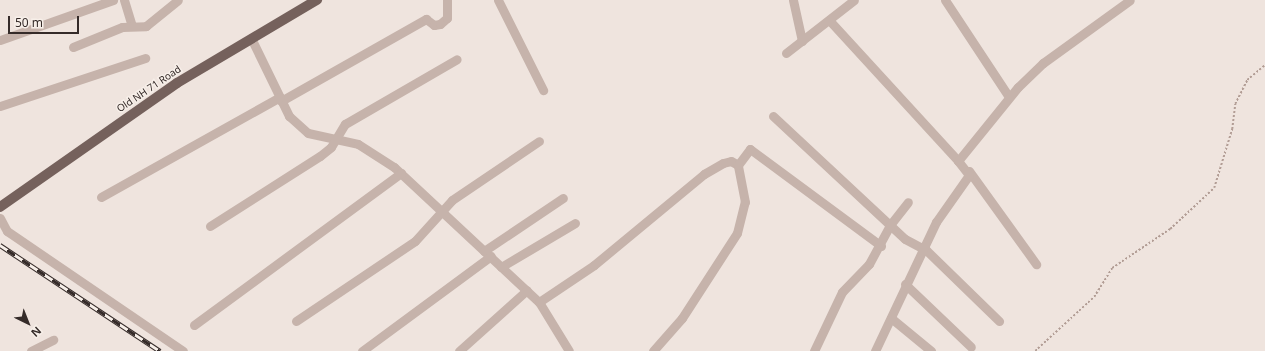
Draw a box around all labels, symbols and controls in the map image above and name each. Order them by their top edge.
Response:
scale bar [10,8,81,34]
text: 50 m [15,14,43,31]
street label: Old NH 71 Road [115,63,183,115]
north arrow [8,303,48,343]
text: N [28,324,45,341]

